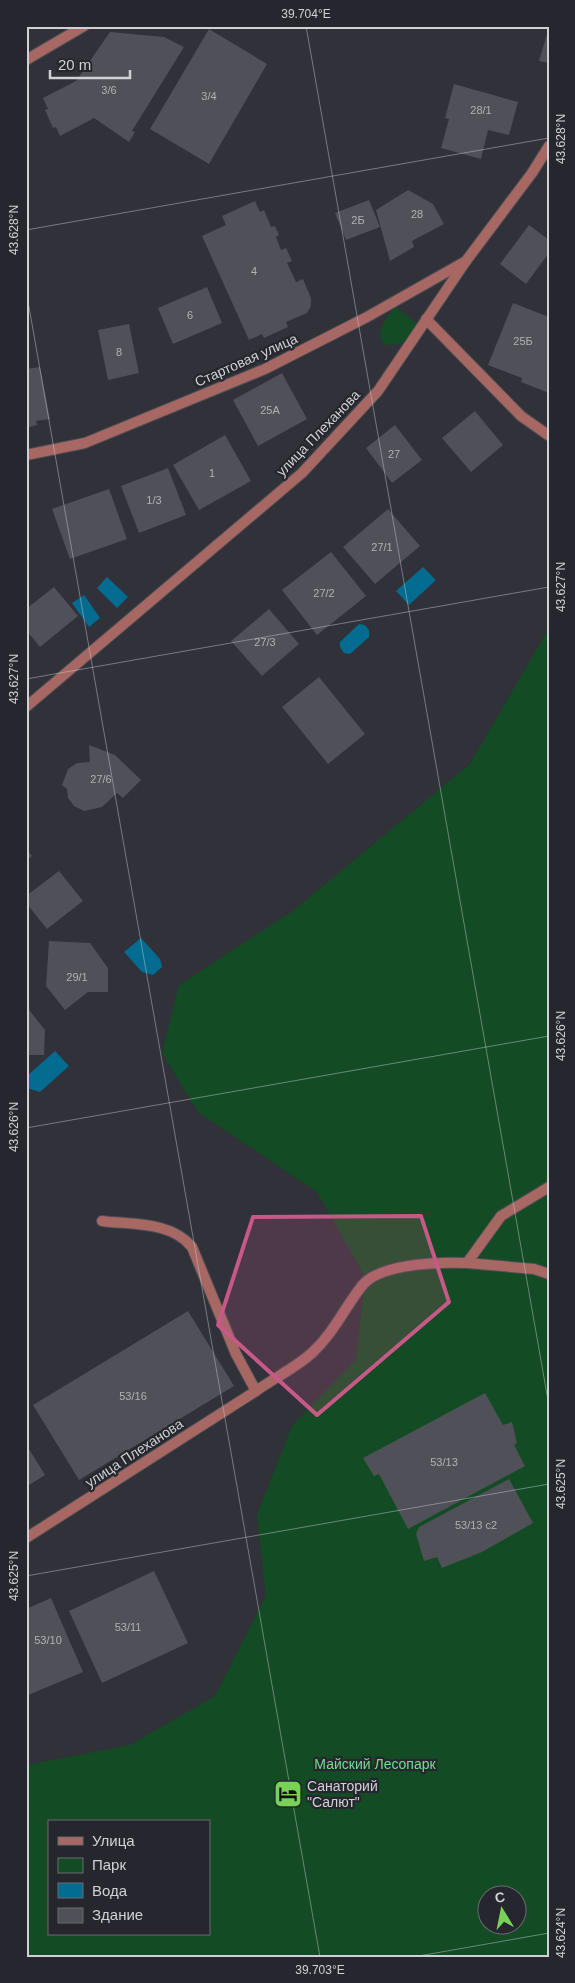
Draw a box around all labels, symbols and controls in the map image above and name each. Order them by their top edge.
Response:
text: 39.704°E [281,7,331,21]
scale bar [50,48,130,80]
text: 20 m [58,56,91,73]
house number: 3/6 [101,84,117,96]
house number: 3/4 [201,90,217,102]
house number: 28/1 [470,104,492,116]
text: 43.628°N [554,114,568,164]
text: 43.628°N [7,205,21,255]
house number: 28 [411,208,423,220]
house number: 2Б [351,214,365,226]
house number: 4 [251,265,257,277]
house number: 6 [187,309,193,321]
street label: Стартовая улица [192,330,300,390]
house number: 25Б [513,335,533,347]
house number: 8 [116,346,122,358]
street label: улица Плеханова [273,387,363,479]
house number: 25А [260,404,280,416]
house number: 27 [388,448,400,460]
house number: 1 [209,467,215,479]
house number: 1/3 [146,494,162,506]
house number: 27/1 [371,541,393,553]
text: 43.627°N [554,562,568,612]
house number: 27/2 [313,587,335,599]
house number: 27/3 [254,636,276,648]
text: 43.627°N [7,654,21,704]
house number: 27/6 [90,773,112,785]
house number: 29/1 [66,971,88,983]
text: 43.626°N [554,1011,568,1061]
text: 43.626°N [7,1102,21,1152]
house number: 53/16 [119,1390,147,1402]
street label: улица Плеханова [82,1415,186,1491]
house number: 53/13 [430,1456,458,1468]
text: 43.625°N [554,1459,568,1509]
house number: 53/13 с2 [455,1519,497,1531]
text: 43.625°N [7,1551,21,1601]
house number: 53/11 [115,1621,141,1633]
house number: 53/10 [34,1634,62,1646]
park label: Майский Лесопарк [314,1756,437,1772]
place label: Санаторий "Салют" [307,1778,378,1810]
hotel icon: Санаторий "Салют" [273,1779,303,1809]
legend [48,1820,210,1936]
text: Улица [92,1832,135,1849]
text: Парк [92,1856,126,1873]
text: Вода [92,1882,128,1899]
north arrow [478,1886,528,1936]
text: С [493,1888,506,1906]
text: Здание [92,1906,143,1923]
text: 43.624°N [554,1908,568,1958]
text: 39.703°E [295,1963,345,1977]

